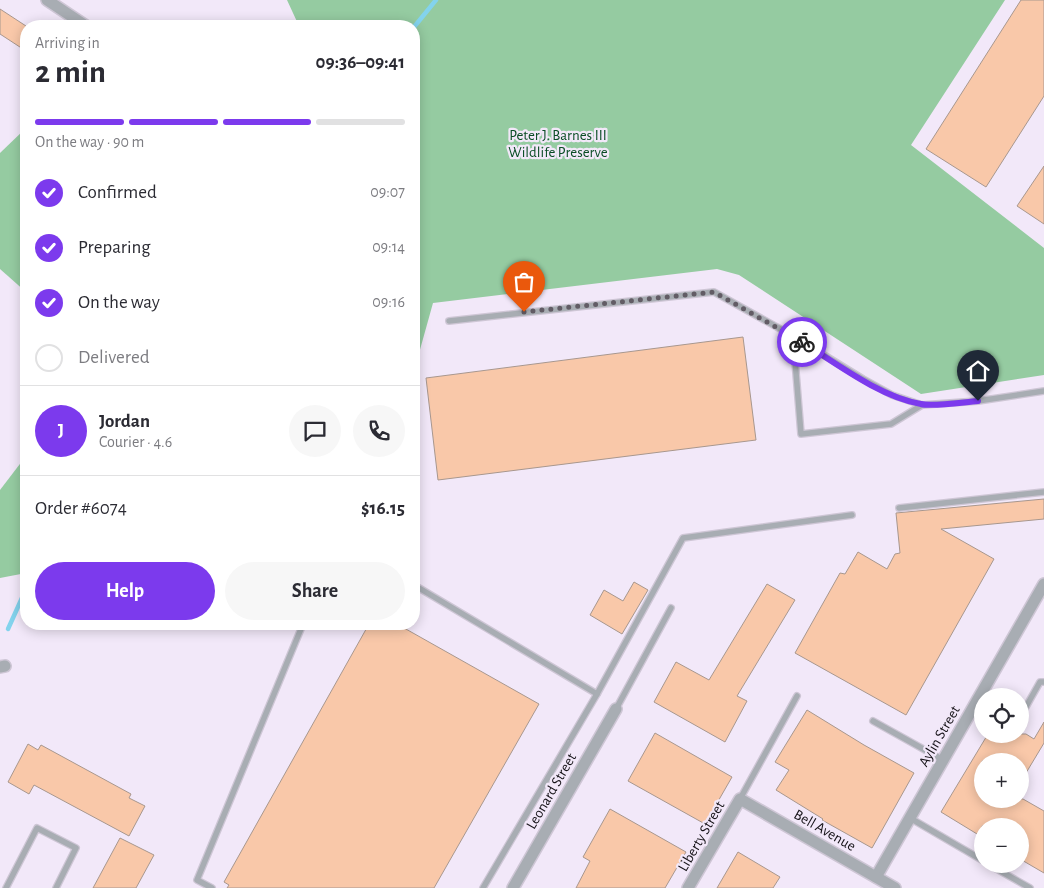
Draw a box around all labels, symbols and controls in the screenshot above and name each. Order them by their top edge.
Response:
text: Arriving in [35,35,100,51]
text: 09:36–09:41 [316,53,405,72]
text: 2 min [35,56,106,88]
park label: Peter J. Barnes III Wildlife Preserve [508,128,608,160]
text: On the way · 90 m [35,134,144,150]
icon: check [35,179,63,207]
text: Confirmed [78,183,157,202]
text: 09:07 [370,184,405,200]
icon: check [35,234,63,262]
text: Preparing [78,238,151,257]
text: 09:14 [372,239,405,255]
pin [503,261,545,312]
icon: bag [510,268,538,296]
icon: check [35,289,63,317]
text: On the way [78,293,160,312]
text: 09:16 [372,294,405,310]
courier [777,317,827,367]
icon: bike [788,328,816,356]
text: Delivered [78,348,150,367]
pin [957,350,999,401]
icon: home [964,357,992,385]
button: chat [289,405,341,457]
button: phone [353,405,405,457]
text: Jordan [99,412,150,431]
text: J [58,421,64,440]
text: Courier · 4.6 [99,434,172,450]
text: Order #6074 [35,499,127,518]
text: $16.15 [361,499,405,518]
button: Help [35,562,215,620]
button: Share [225,562,405,620]
map controls [974,688,1029,873]
button: locate [974,688,1029,743]
street label: Aylin Street [916,703,963,769]
street label: Leonard Street [524,750,579,832]
button: + [974,753,1029,808]
street label: Liberty Street [675,798,728,874]
street label: Bell Avenue [791,807,858,854]
button: − [974,818,1029,873]

